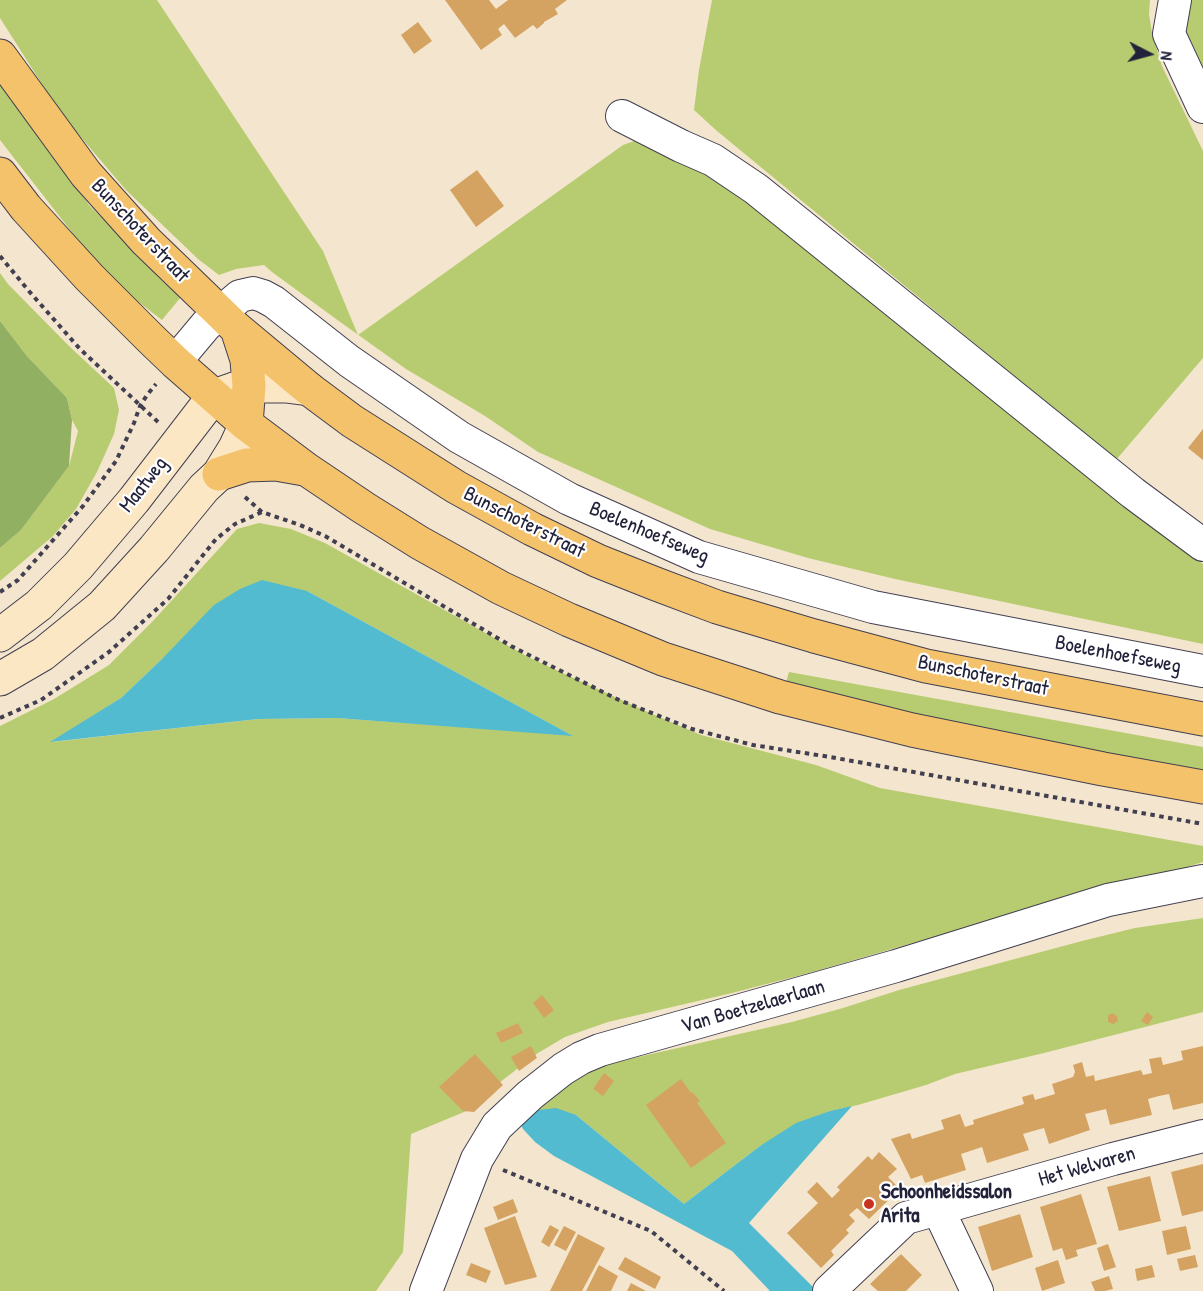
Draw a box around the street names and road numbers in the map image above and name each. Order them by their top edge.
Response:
street label: Bunschoterstraat [85,174,195,288]
street label: Maatweg [114,452,174,518]
street label: Bunschoterstraat [459,482,589,564]
street label: Boelenhoefseweg [585,496,713,570]
street label: Boelenhoefseweg [1053,630,1183,680]
street label: Bunschoterstraat [915,650,1051,702]
street label: Van Boetzelaerlaan [678,974,828,1040]
street label: Het Welvaren [1036,1141,1138,1193]

